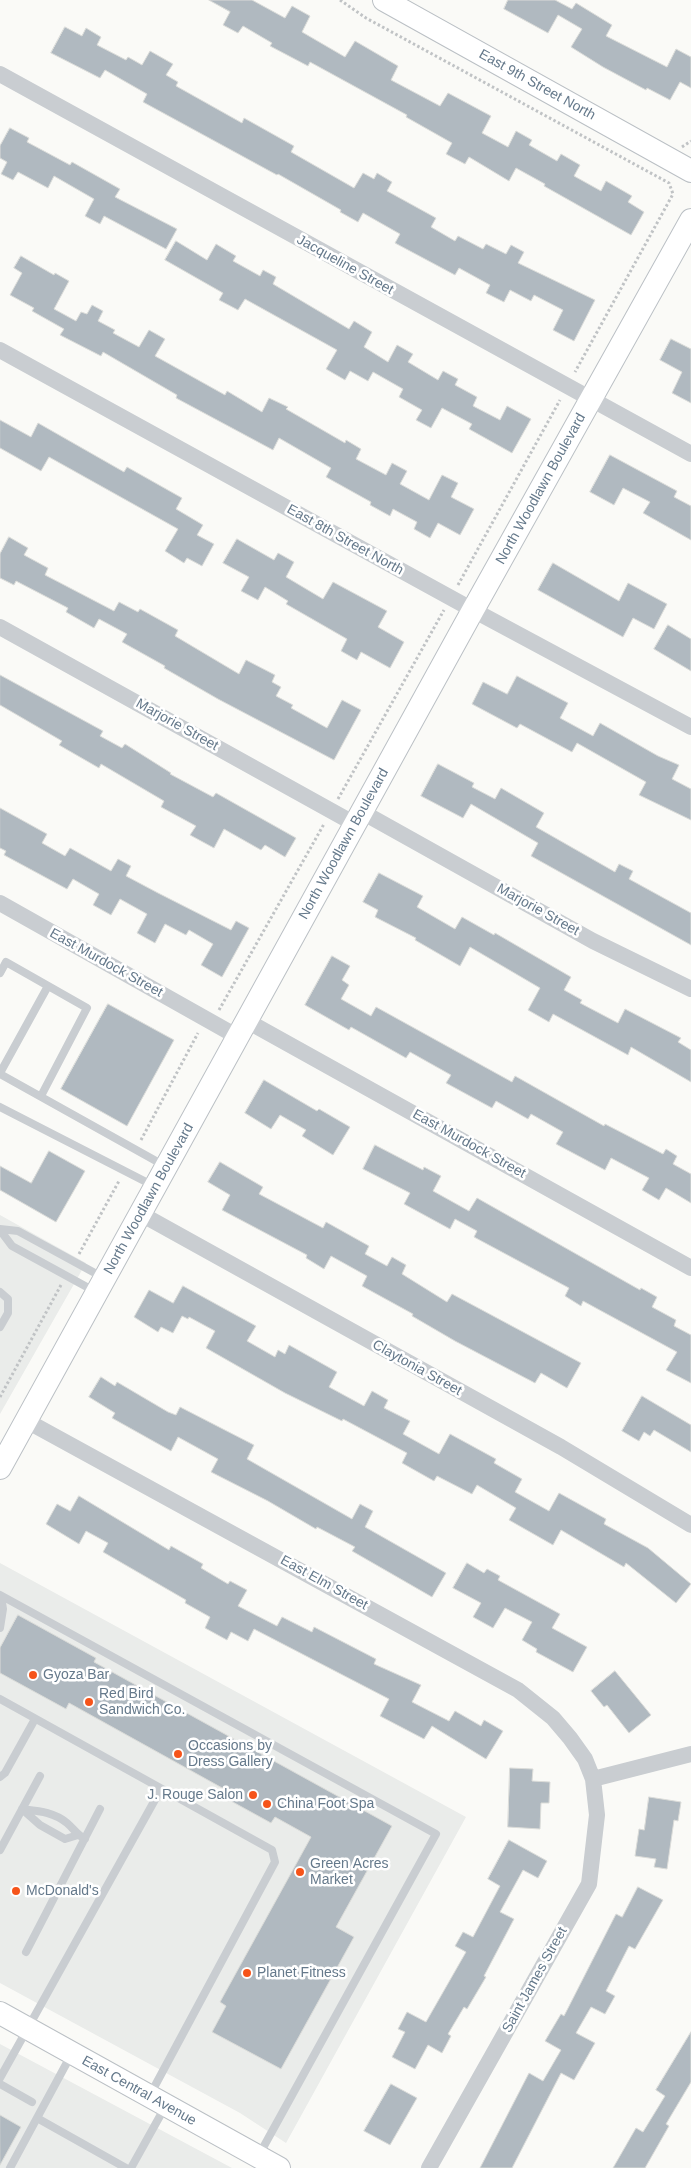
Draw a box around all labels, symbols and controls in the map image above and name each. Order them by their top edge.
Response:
street label: East 9th Street North [476,46,598,124]
street label: Jacqueline Street [294,231,396,299]
street label: North Woodlawn Boulevard [492,411,590,567]
street label: East 8th Street North [284,501,406,579]
street label: Marjorie Street [133,695,221,755]
street label: North Woodlawn Boulevard [295,766,393,922]
street label: Marjorie Street [494,880,582,940]
street label: East Murdock Street [46,925,166,1001]
street label: East Murdock Street [409,1106,529,1182]
street label: North Woodlawn Boulevard [100,1121,198,1277]
street label: Claytonia Street [369,1337,465,1399]
street label: East Elm Street [277,1552,371,1614]
place label: Gyoza Bar [43,1667,109,1683]
marker: Gyoza Bar [27,1669,39,1681]
place label: Red Bird Sandwich Co. [99,1686,185,1718]
marker: Red Bird Sandwich Co. [83,1696,95,1708]
place label: Occasions by Dress Gallery [188,1738,273,1770]
marker: Occasions by Dress Gallery [172,1748,184,1760]
place label: J. Rouge Salon [147,1787,243,1803]
marker: J. Rouge Salon [247,1789,259,1801]
place label: China Foot Spa [277,1796,374,1812]
marker: China Foot Spa [261,1798,273,1810]
place label: Green Acres Market [310,1856,389,1888]
marker: Green Acres Market [294,1866,306,1878]
place label: McDonald's [26,1883,99,1899]
marker: McDonald's [10,1885,22,1897]
street label: Saint James Street [499,1924,571,2036]
place label: Planet Fitness [257,1965,346,1981]
marker: Planet Fitness [241,1967,253,1979]
street label: East Central Avenue [79,2053,199,2129]

